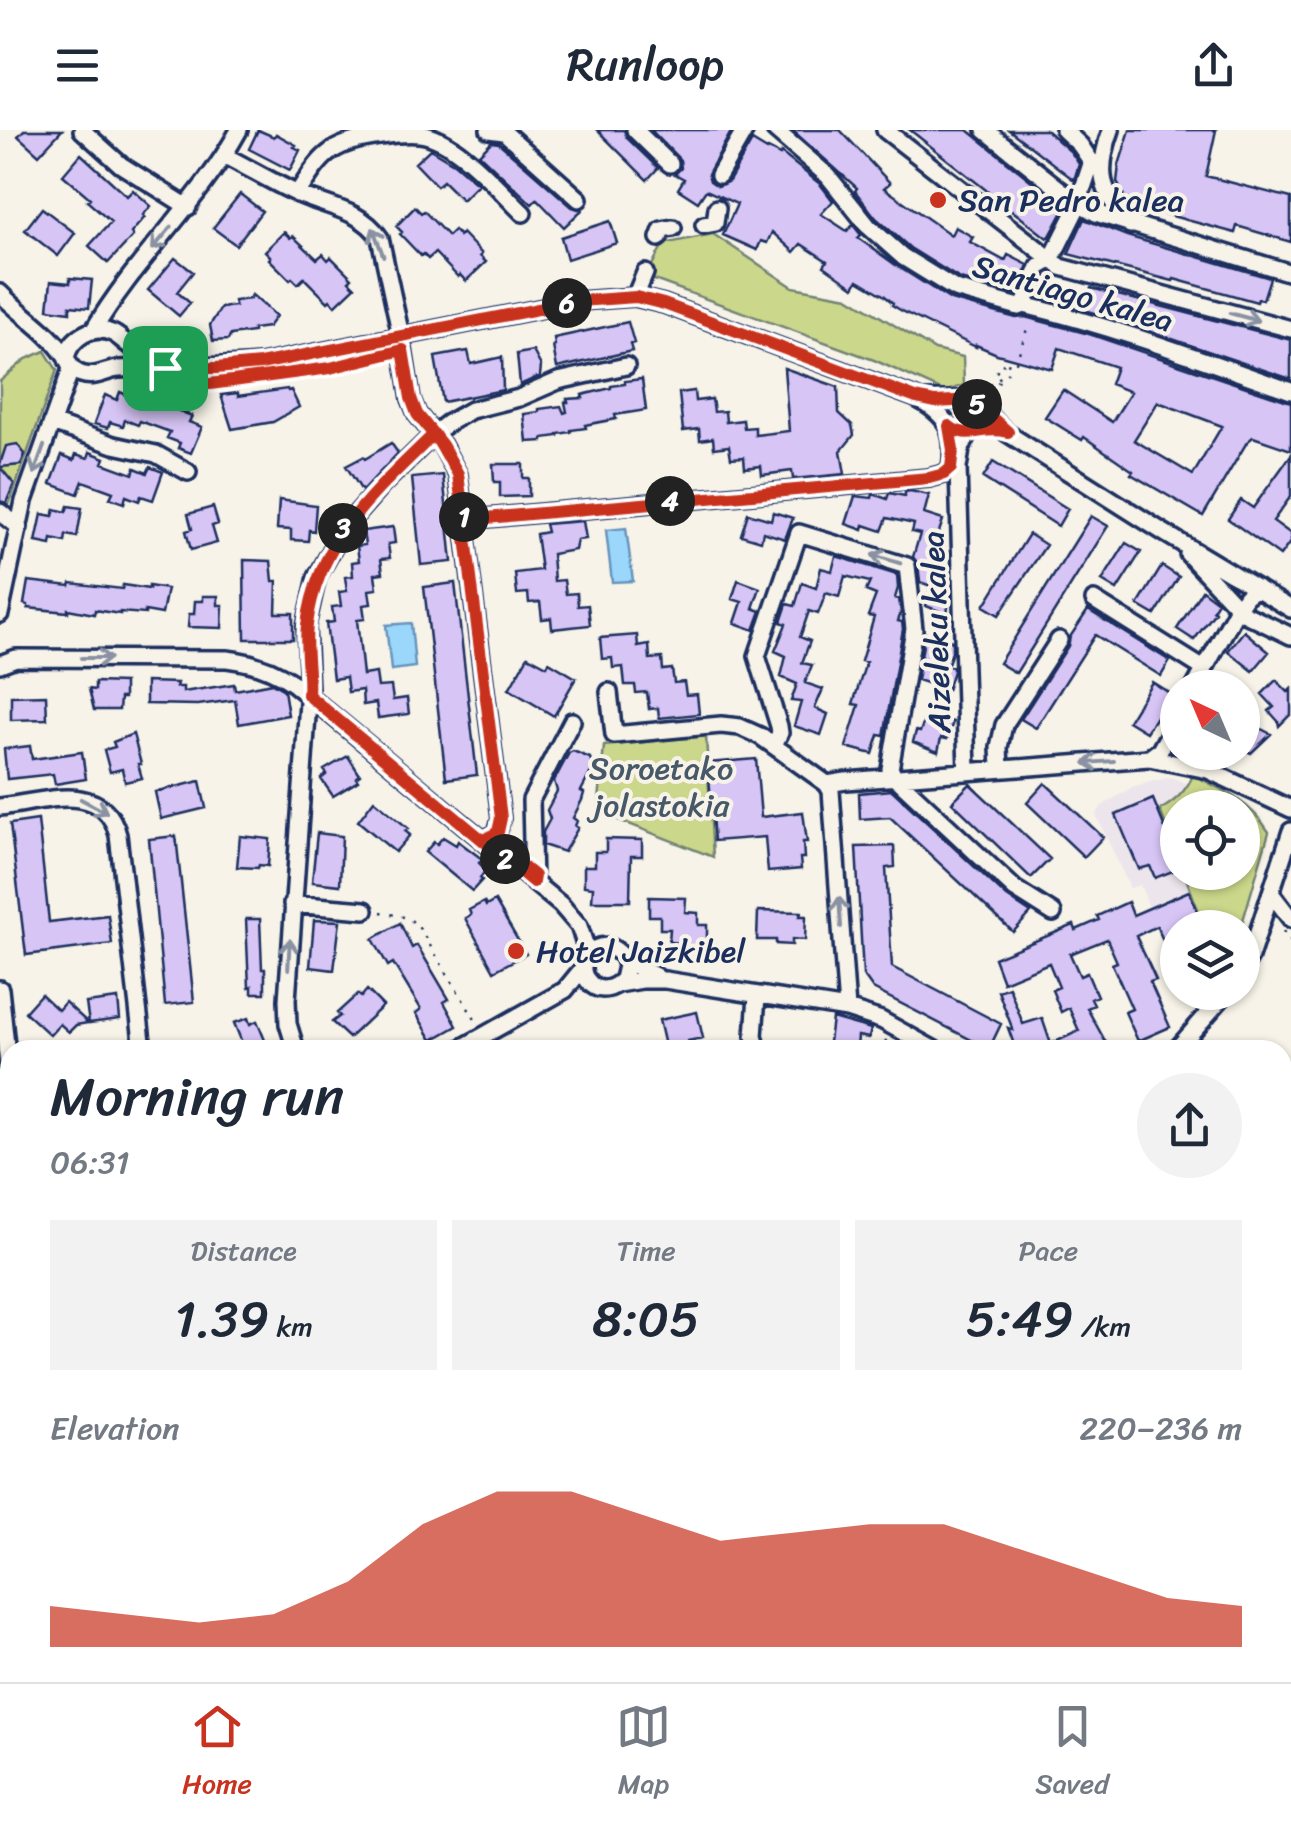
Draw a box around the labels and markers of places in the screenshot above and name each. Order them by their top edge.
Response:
place label: San Pedro kalea [958,172,1184,229]
marker: San Pedro kalea [927,189,949,211]
pin: 6 [542,278,592,328]
pin [123,326,208,411]
pin: 5 [952,379,1002,429]
pin: 4 [645,476,695,526]
pin: 1 [439,492,489,542]
pin: 3 [318,503,368,553]
pin: 2 [480,834,530,884]
place label: Hotel Jaizkibel [536,923,746,980]
marker: Hotel Jaizkibel [505,940,527,962]

